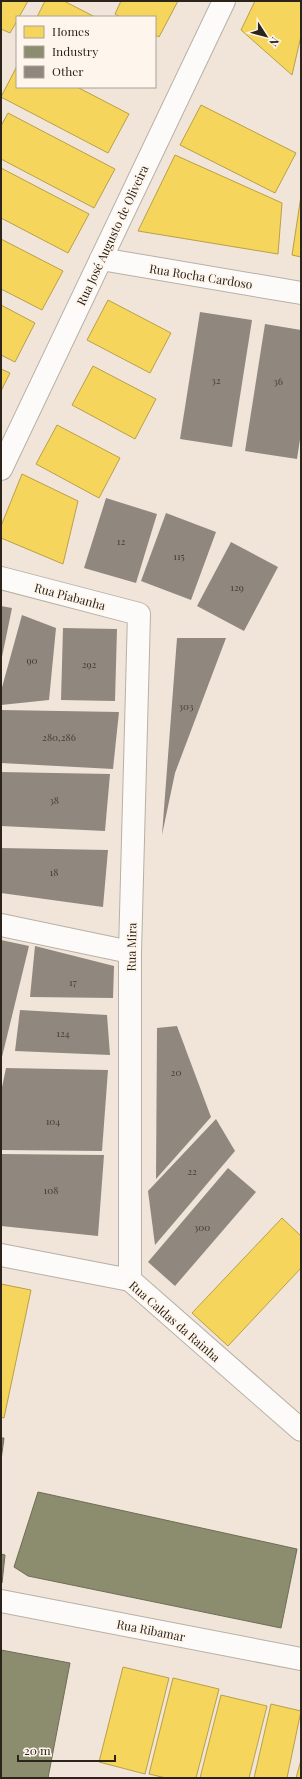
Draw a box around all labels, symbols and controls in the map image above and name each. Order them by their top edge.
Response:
legend [16,16,156,88]
north arrow [246,16,286,56]
text: Homes [52,23,90,39]
text: N [266,35,283,50]
text: Industry [52,43,98,59]
text: Other [52,63,84,79]
street label: Rua José Augusto de Oliveira [72,162,152,308]
street label: Rua Rocha Cardoso [148,260,254,292]
house number: 32 [211,373,221,387]
house number: 36 [273,374,283,388]
house number: 12 [117,534,125,548]
house number: 115 [173,549,185,563]
street label: Rua Piabanha [33,579,107,613]
house number: 129 [230,580,244,594]
house number: 90 [26,653,38,667]
house number: 292 [82,657,97,671]
house number: 303 [178,699,194,713]
house number: 280,286 [42,730,76,744]
house number: 38 [49,793,59,807]
house number: 18 [50,865,58,879]
street label: Rua Mira [123,922,139,972]
house number: 17 [69,975,77,989]
house number: 124 [56,1026,70,1040]
house number: 20 [171,1065,181,1079]
house number: 104 [46,1114,60,1128]
house number: 22 [187,1164,197,1178]
house number: 108 [44,1183,58,1197]
house number: 300 [194,1220,210,1234]
street label: Rua Caldas da Rainha [126,1277,224,1365]
street label: Rua Ribamar [115,1616,187,1645]
scale bar [18,1737,115,1763]
text: 20 m [24,1742,51,1758]

